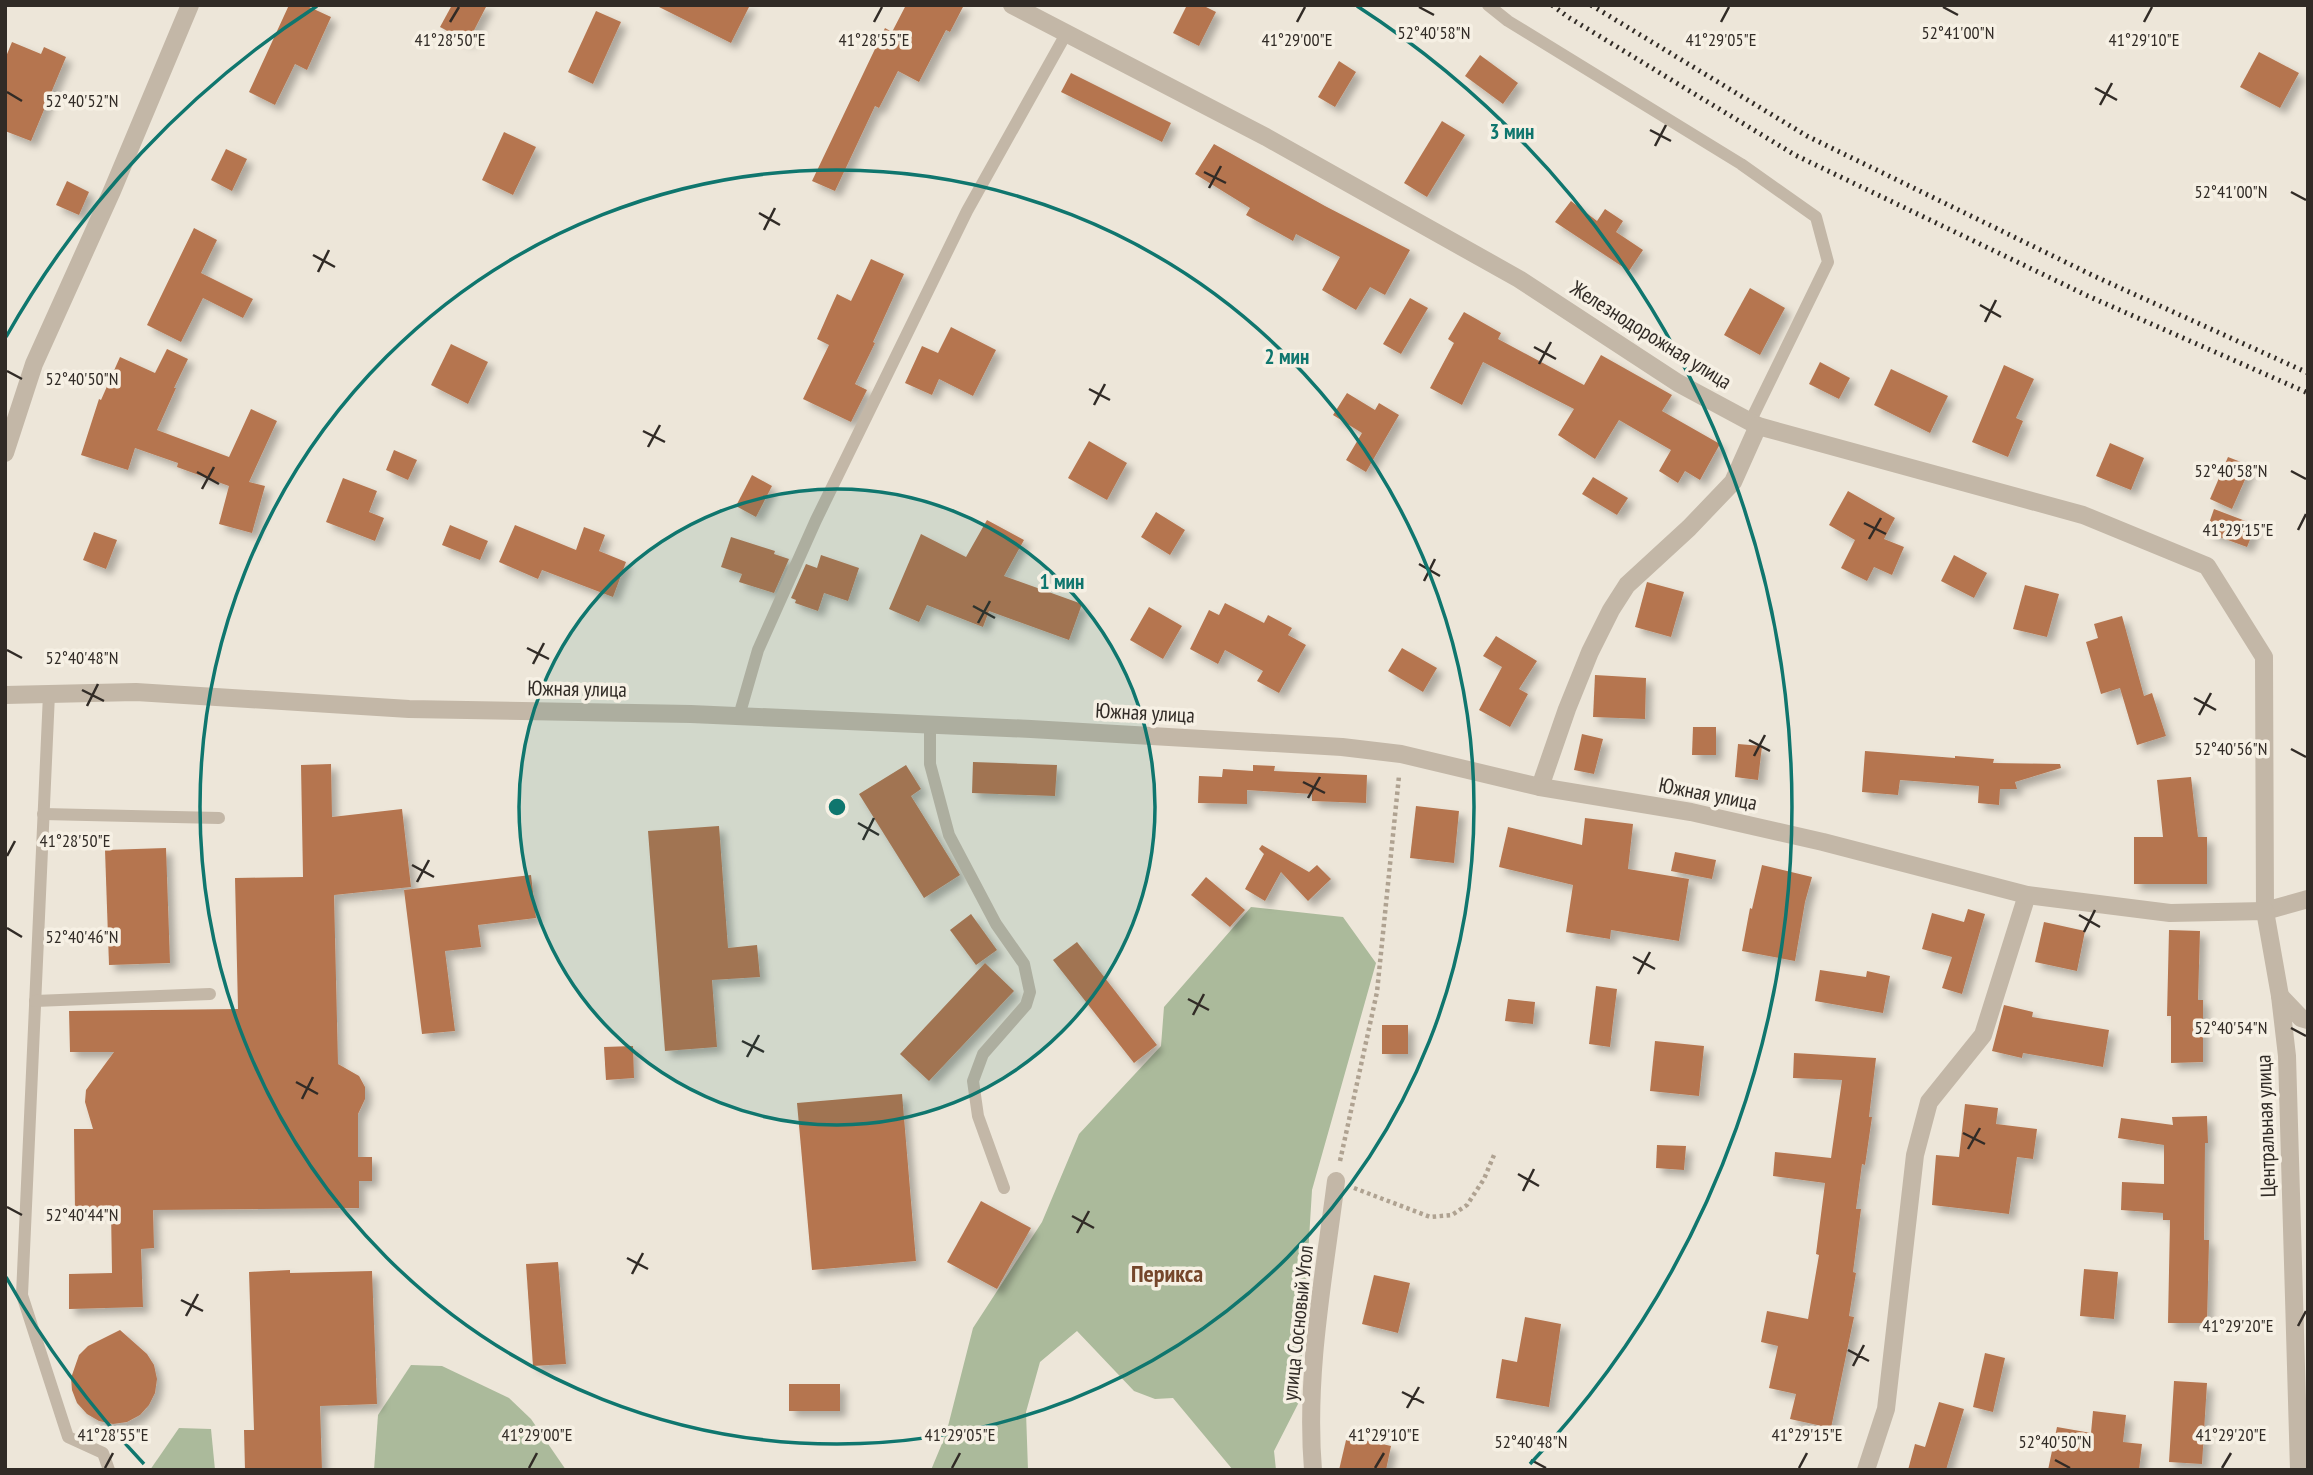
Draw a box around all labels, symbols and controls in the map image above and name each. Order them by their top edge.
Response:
text: 52°40'58"N [1398,21,1470,44]
text: 52°41'00"N [1922,21,1994,44]
text: 41°28'50"E [415,28,485,51]
text: 41°28'55"E [839,28,909,51]
text: 41°29'00"E [1262,28,1332,51]
text: 41°29'05"E [1686,28,1756,51]
text: 41°29'10"E [2109,28,2179,51]
text: 52°40'52"N [46,89,118,112]
text: 3 мин [1490,118,1534,145]
text: 52°41'00"N [2195,180,2267,203]
street label: Железнодорожная улица [1565,274,1737,395]
text: 2 мин [1265,343,1309,370]
text: 52°40'50"N [46,367,118,390]
text: 52°40'58"N [2195,459,2267,482]
text: 41°29'15"E [2203,518,2273,541]
text: 1 мин [1040,568,1084,595]
text: 52°40'48"N [46,646,118,669]
street label: Южная улица [527,674,627,703]
street label: Южная улица [1095,696,1195,729]
text: 52°40'56"N [2195,737,2267,760]
street label: Южная улица [1657,771,1759,816]
centre of rings [825,795,849,819]
text: 41°28'50"E [40,829,110,852]
text: 52°40'46"N [46,925,118,948]
text: 52°40'54"N [2195,1016,2267,1039]
street label: Центральная улица [2250,1054,2281,1198]
text: 52°40'44"N [46,1203,118,1226]
street label: улица Сосновый Угол [1276,1244,1319,1402]
district label: Перикса [1131,1258,1203,1289]
text: 41°29'20"E [2203,1314,2273,1337]
text: 41°28'55"E [78,1423,148,1446]
text: 41°29'00"E [502,1423,572,1446]
text: 41°29'05"E [925,1423,995,1446]
text: 41°29'10"E [1349,1423,1419,1446]
text: 41°29'15"E [1772,1423,1842,1446]
text: 41°29'20"E [2196,1423,2266,1446]
text: 52°40'48"N [1495,1430,1567,1453]
text: 52°40'50"N [2019,1430,2091,1453]

